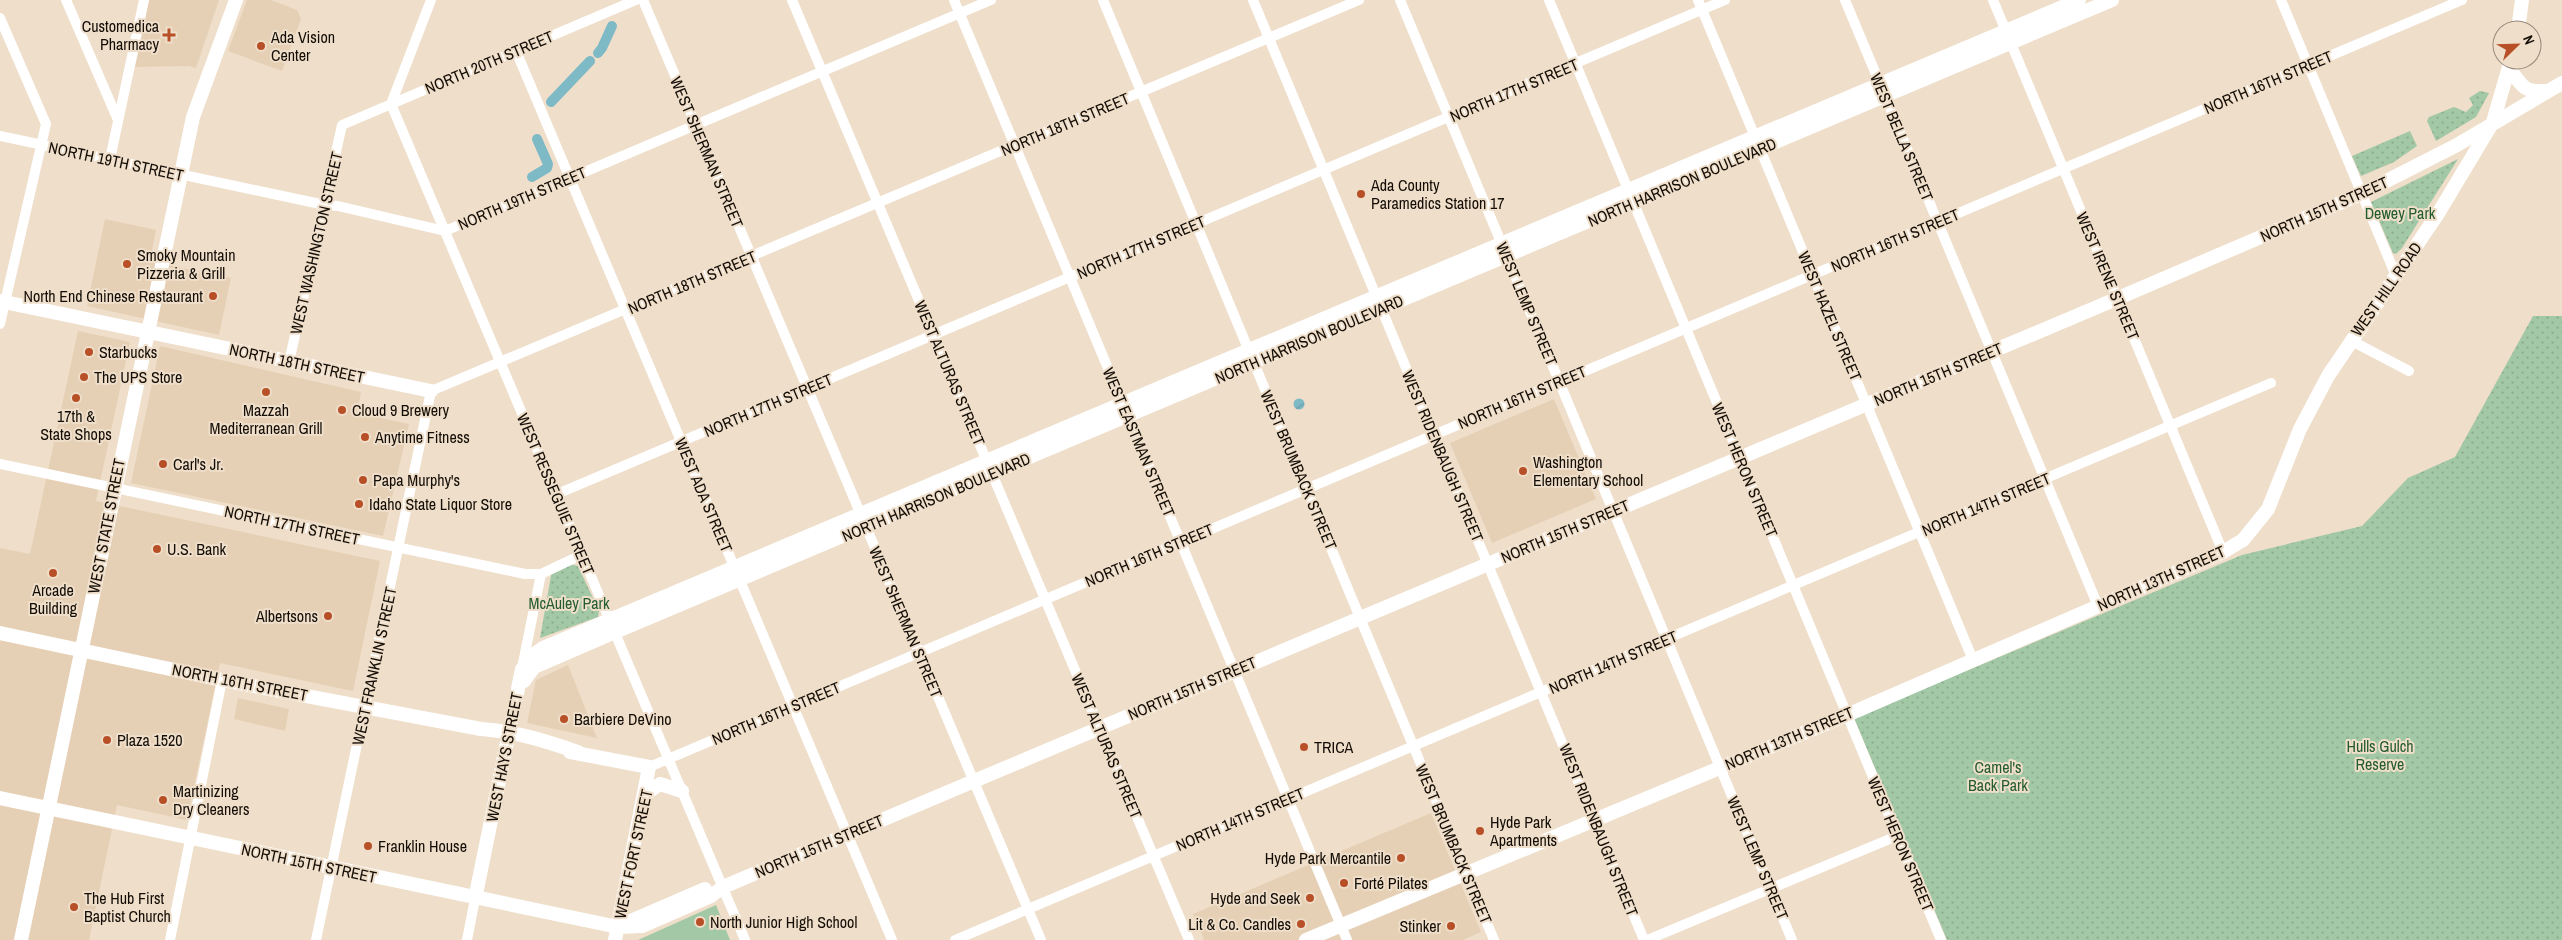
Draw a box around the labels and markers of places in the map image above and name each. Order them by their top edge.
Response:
place label: Customedica Pharmacy [82,15,160,55]
place label: Ada Vision Center [270,26,335,66]
marker: Customedica Pharmacy [163,29,175,41]
marker: Ada Vision Center [255,40,267,52]
place label: Ada County Paramedics Station 17 [1370,174,1504,214]
marker: Ada County Paramedics Station 17 [1355,188,1367,200]
place label: Smoky Mountain Pizzeria & Grill [137,244,235,284]
marker: Smoky Mountain Pizzeria & Grill [121,258,133,270]
place label: North End Chinese Restaurant [24,285,203,307]
marker: North End Chinese Restaurant [207,290,219,302]
place label: Starbucks [99,341,157,363]
marker: Starbucks [83,346,95,358]
place label: The UPS Store [94,366,182,388]
marker: The UPS Store [78,371,90,383]
marker: Mazzah Mediterranean Grill [260,386,272,398]
marker: 17th & State Shops [70,392,82,404]
place label: Mazzah Mediterranean Grill [209,399,323,439]
place label: Cloud 9 Brewery [352,399,449,421]
marker: Cloud 9 Brewery [336,404,348,416]
place label: 17th & State Shops [40,405,112,445]
place label: Anytime Fitness [374,426,470,448]
marker: Anytime Fitness [359,431,371,443]
place label: Washington Elementary School [1533,451,1643,491]
place label: Carl's Jr. [173,453,224,475]
marker: Carl's Jr. [157,458,169,470]
marker: Washington Elementary School [1517,465,1529,477]
place label: Papa Murphy's [373,469,460,491]
marker: Papa Murphy's [357,474,369,486]
place label: Idaho State Liquor Store [369,493,512,515]
marker: Idaho State Liquor Store [353,498,365,510]
place label: U.S. Bank [167,538,227,560]
marker: U.S. Bank [151,543,163,555]
marker: Arcade Building [47,567,59,579]
place label: Arcade Building [29,579,78,619]
place label: Albertsons [255,605,318,627]
marker: Albertsons [322,610,334,622]
place label: Barbiere DeVino [574,708,672,730]
marker: Barbiere DeVino [558,713,570,725]
place label: Plaza 1520 [117,729,183,751]
marker: Plaza 1520 [101,734,113,746]
place label: TRICA [1314,736,1354,758]
marker: TRICA [1298,741,1310,753]
place label: Martinizing Dry Cleaners [173,780,250,820]
marker: Martinizing Dry Cleaners [157,794,169,806]
place label: Hyde Park Apartments [1489,811,1557,851]
marker: Hyde Park Apartments [1474,825,1486,837]
place label: Franklin House [378,835,467,857]
marker: Franklin House [362,840,374,852]
place label: Hyde Park Mercantile [1265,847,1391,869]
marker: Hyde Park Mercantile [1395,852,1407,864]
place label: Forté Pilates [1354,872,1428,894]
marker: Forté Pilates [1338,877,1350,889]
place label: The Hub First Baptist Church [84,887,171,927]
place label: Hyde and Seek [1210,887,1300,909]
marker: Hyde and Seek [1304,892,1316,904]
marker: The Hub First Baptist Church [68,901,80,913]
place label: North Junior High School [710,911,857,933]
place label: Lit & Co. Candles [1188,913,1291,935]
place label: Stinker [1399,915,1442,937]
marker: North Junior High School [694,916,706,928]
marker: Lit & Co. Candles [1295,918,1307,930]
marker: Stinker [1445,920,1457,932]

